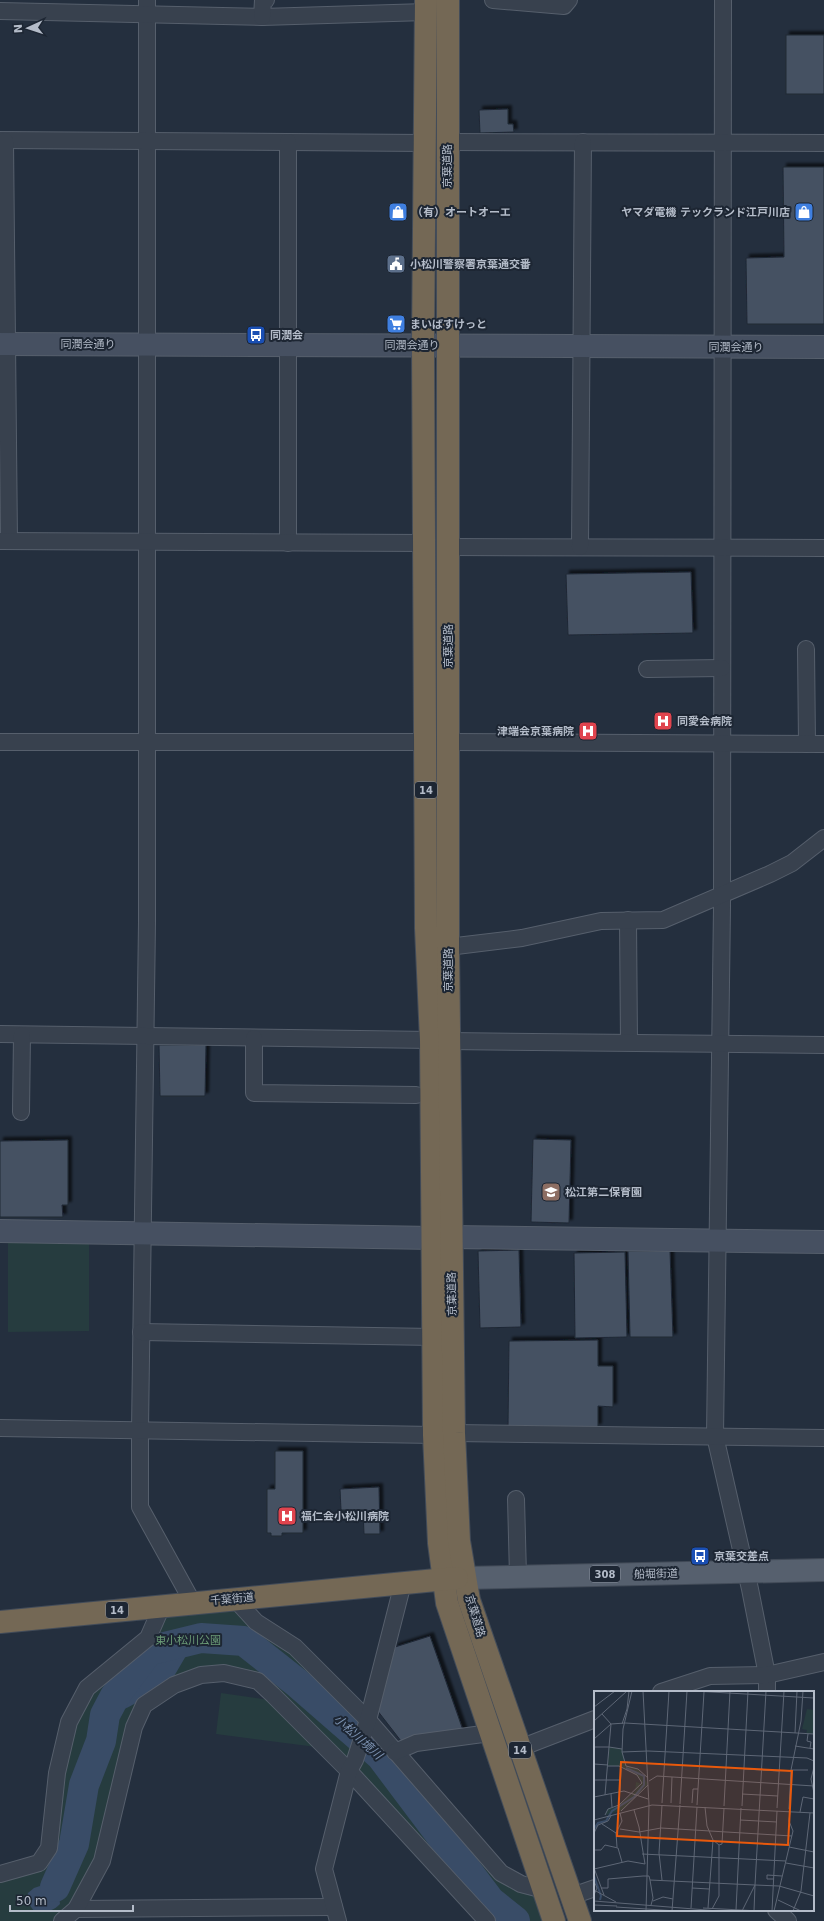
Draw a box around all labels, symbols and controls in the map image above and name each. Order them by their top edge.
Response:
north arrow [8,8,48,48]
text: N [12,24,25,33]
street label: 京葉道路 [441,144,454,188]
shop icon: （有）オートオーエ [387,201,409,223]
shop icon: ヤマダ電機 テックランド江戸川店 [793,201,815,223]
place label: （有）オートオーエ [412,206,511,219]
place label: ヤマダ電機 テックランド江戸川店 [621,206,790,219]
public building icon: 小松川警察署京葉通交番 [385,253,407,275]
place label: 小松川警察署京葉通交番 [410,258,531,271]
supermarket icon: まいばすけっと [385,313,407,335]
place label: まいばすけっと [410,318,487,331]
bus stop icon: 同潤会 [245,324,267,346]
place label: 同潤会 [270,329,303,342]
street label: 同潤会通り [61,338,116,351]
street label: 同潤会通り [385,339,440,352]
street label: 同潤会通り [709,341,764,354]
street label: 京葉道路 [442,624,455,668]
hospital icon: 同愛会病院 [652,710,674,732]
place label: 同愛会病院 [677,715,732,728]
hospital icon: 津端会京葉病院 [577,720,599,742]
place label: 津端会京葉病院 [497,725,574,738]
road number: 14 [415,782,437,798]
street label: 京葉道路 [442,948,455,992]
school or university icon: 松江第二保育園 [540,1181,562,1203]
place label: 松江第二保育園 [565,1186,642,1199]
street label: 京葉道路 [445,1272,459,1316]
hospital icon: 福仁会小松川病院 [276,1505,298,1527]
place label: 福仁会小松川病院 [301,1510,389,1523]
bus stop icon: 京葉交差点 [689,1545,711,1567]
place label: 京葉交差点 [714,1550,769,1563]
road number: 308 [590,1566,620,1582]
street label: 船堀街道 [634,1567,678,1581]
street label: 千葉街道 [210,1591,254,1607]
street label: 京葉道路 [462,1593,488,1639]
road number: 14 [106,1602,128,1618]
park label: 東小松川公園 [155,1634,221,1647]
inset map [594,1691,814,1911]
water label: 小松川境川 [331,1712,386,1764]
road number: 14 [509,1742,531,1758]
scale bar [10,1887,133,1913]
text: 50 m [16,1894,47,1908]

